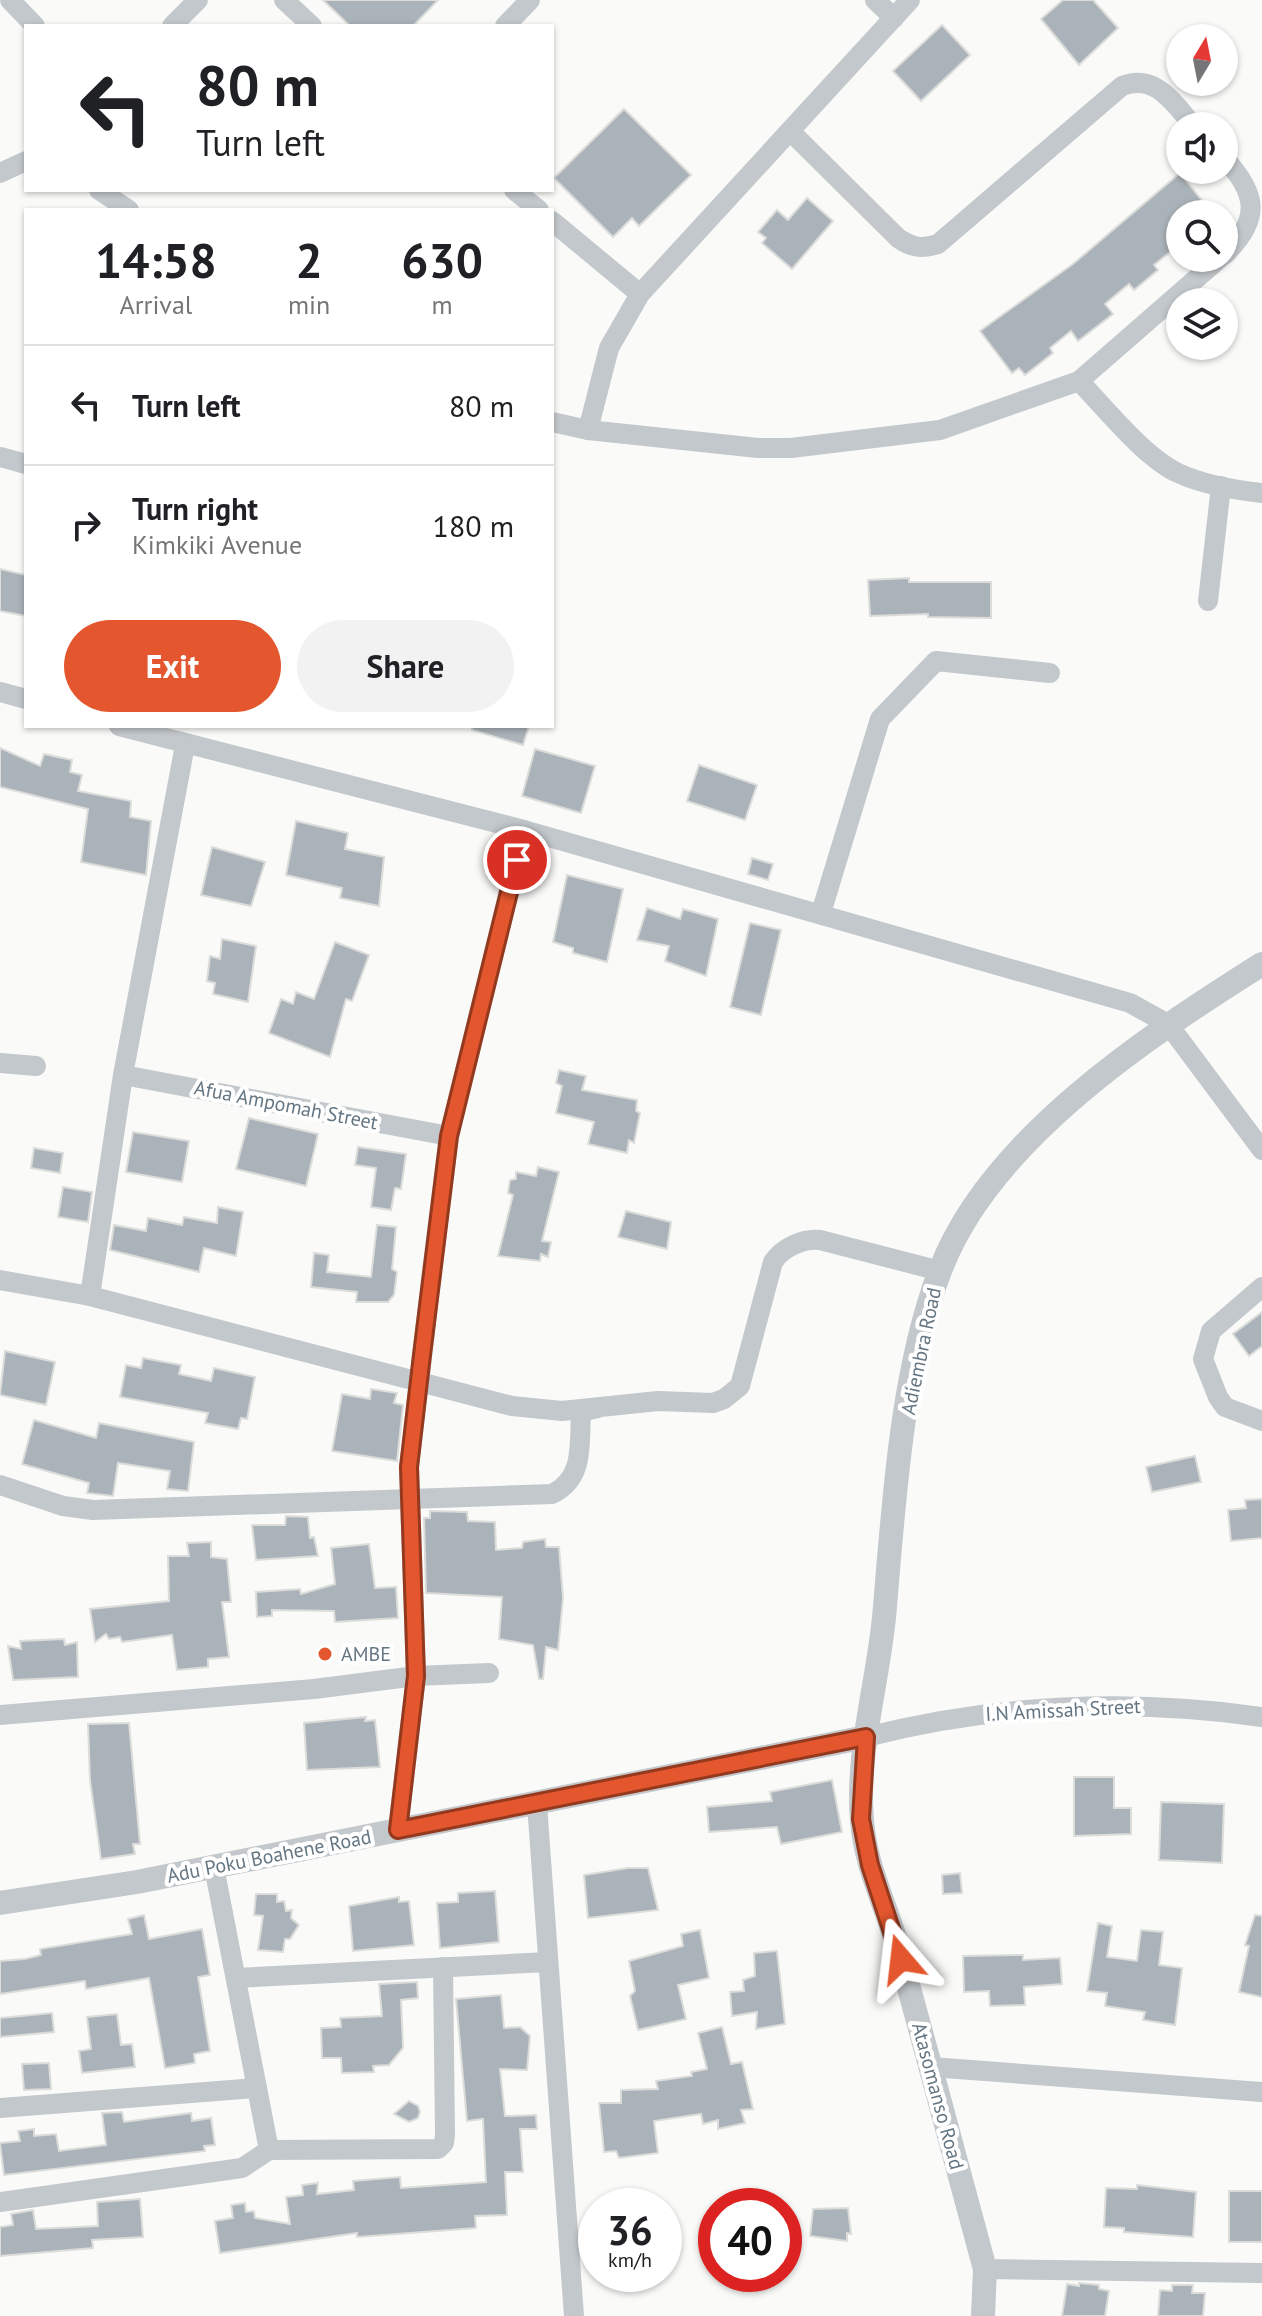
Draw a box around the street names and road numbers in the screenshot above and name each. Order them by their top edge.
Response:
street label: Afua Ampomah Street [192,1074,380,1136]
street label: Adiembra Road [895,1285,947,1417]
street label: I.N Amissah Street [985,1693,1142,1727]
street label: Adu Poku Boahene Road [165,1823,373,1889]
street label: Atasomanso Road [906,2020,970,2172]

